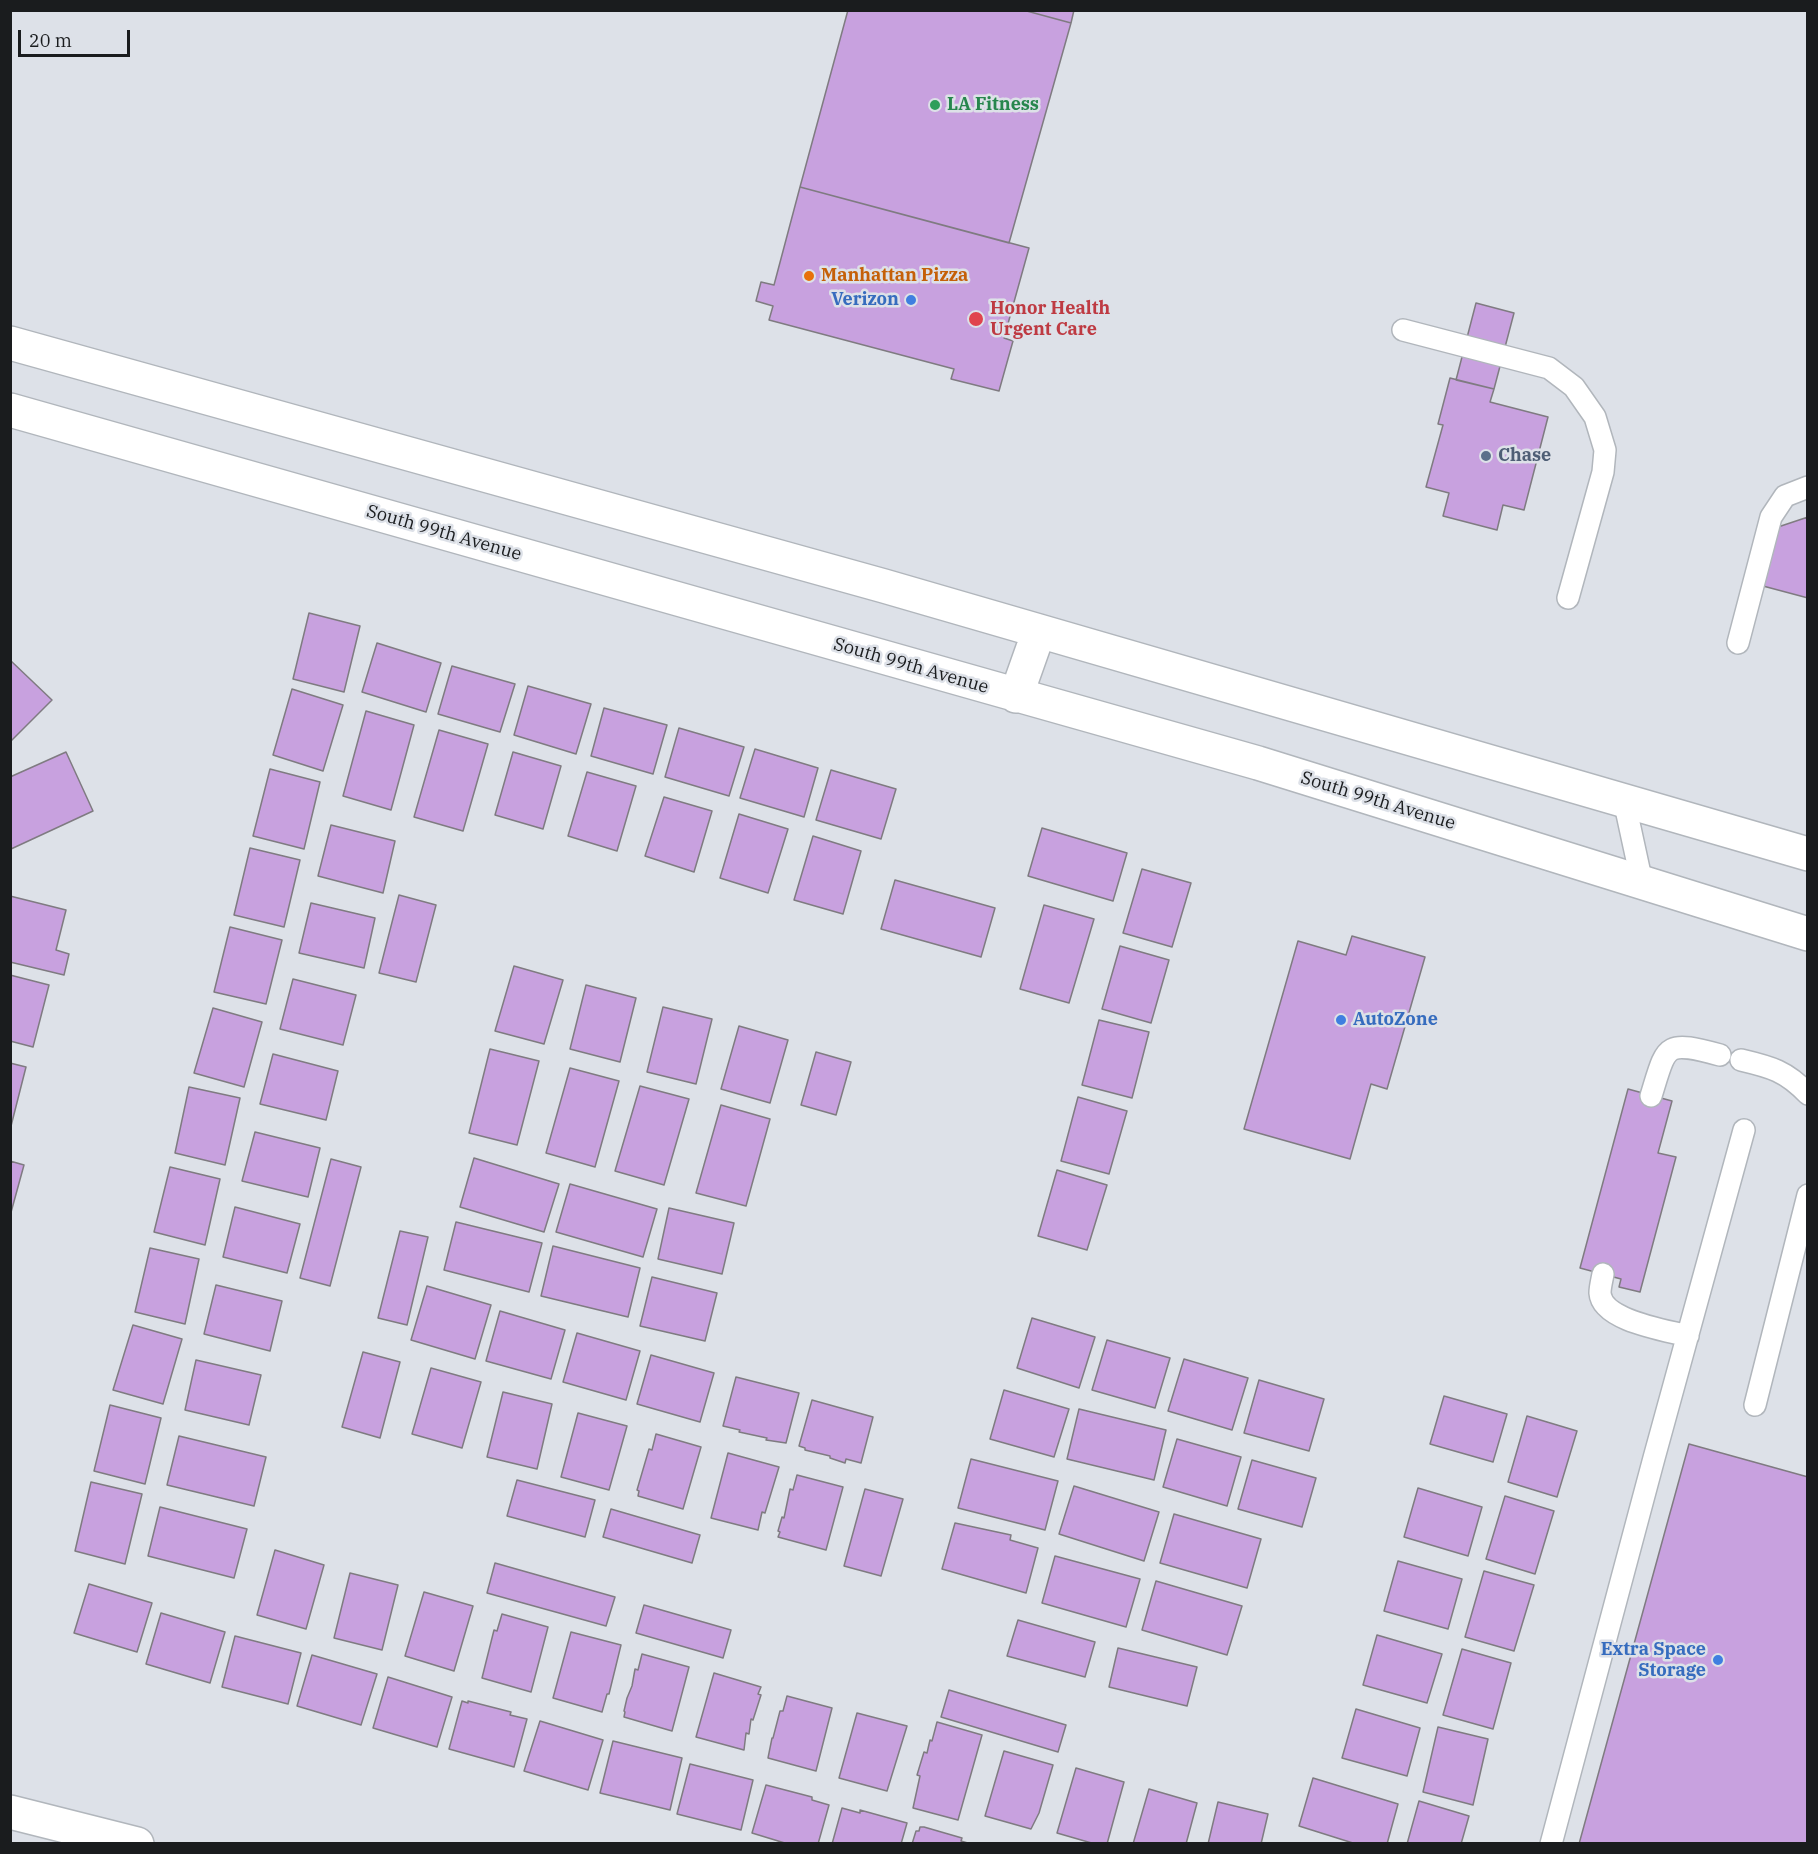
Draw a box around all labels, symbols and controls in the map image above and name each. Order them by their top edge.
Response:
scale bar [21,18,134,56]
text: 20 m [29,29,72,52]
place label: LA Fitness [947,94,1039,116]
marker: LA Fitness [928,98,942,112]
place label: Manhattan Pizza [821,265,968,287]
marker: Manhattan Pizza [802,269,816,283]
place label: Verizon [831,289,899,311]
marker: Verizon [904,293,918,307]
place label: Honor Health Urgent Care [990,298,1110,340]
marker: Honor Health Urgent Care [967,310,985,328]
place label: Chase [1498,445,1551,467]
marker: Chase [1479,449,1493,463]
street label: South 99th Avenue [364,501,524,565]
street label: South 99th Avenue [831,634,991,698]
street label: South 99th Avenue [1298,767,1458,835]
place label: AutoZone [1353,1009,1438,1031]
marker: AutoZone [1334,1013,1348,1027]
place label: Extra Space Storage [1601,1639,1706,1682]
marker: Extra Space Storage [1711,1653,1725,1667]

